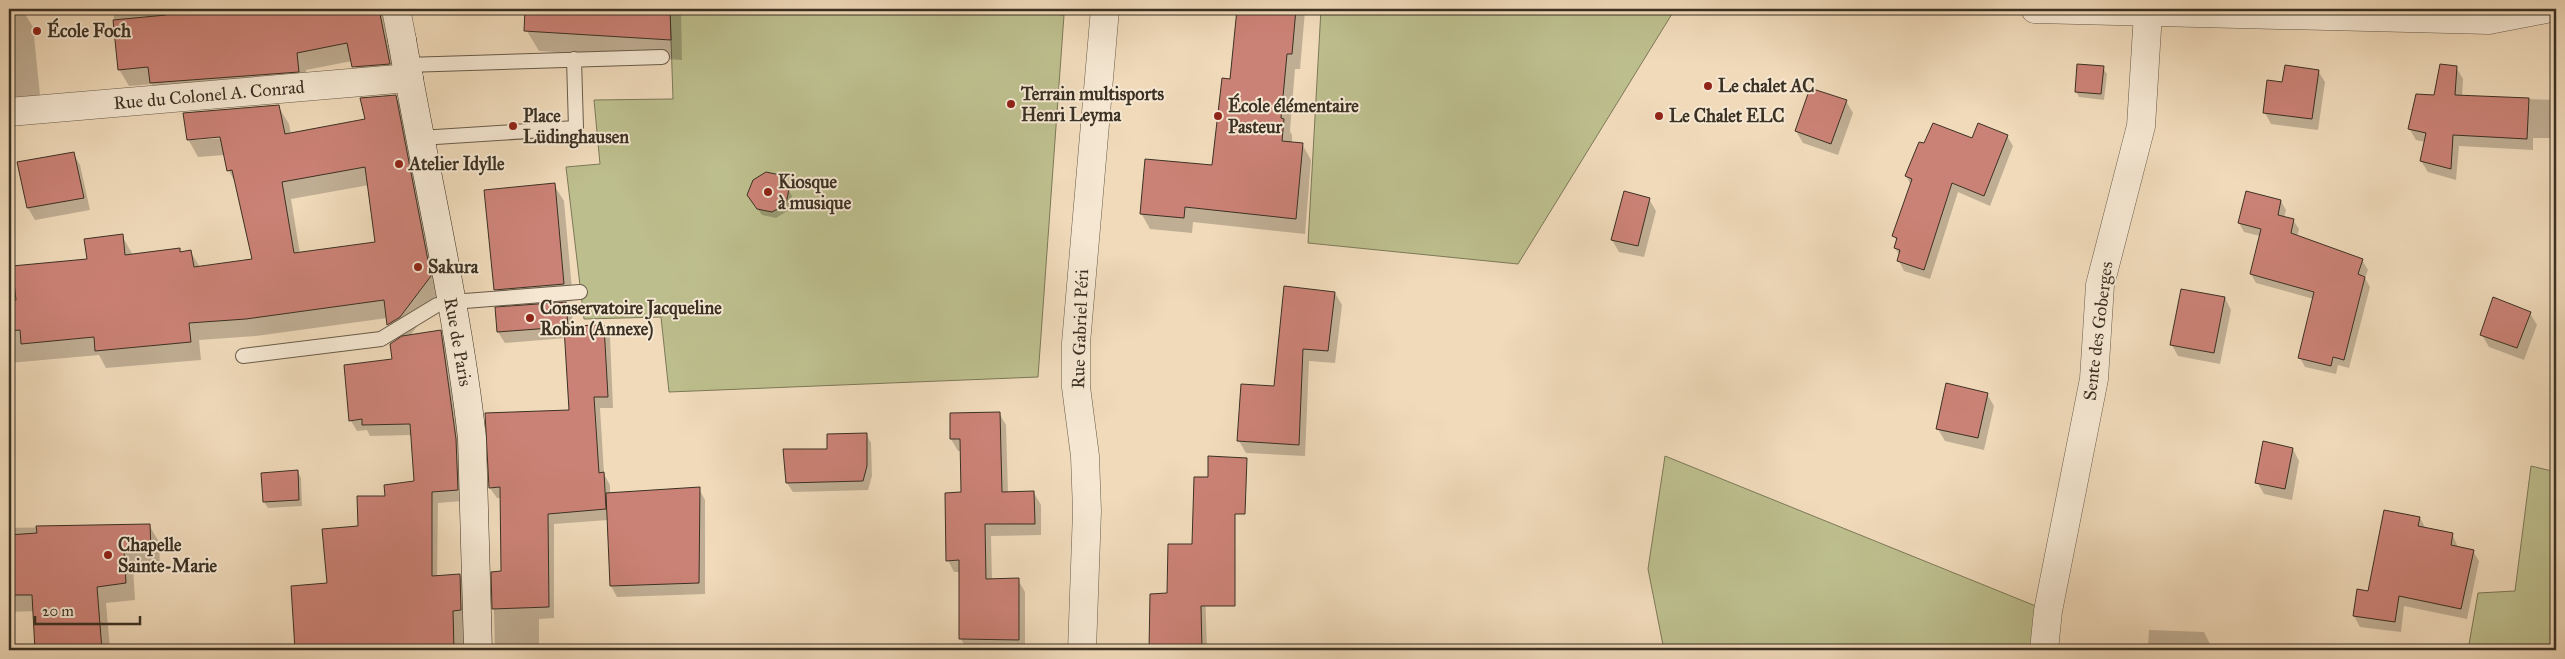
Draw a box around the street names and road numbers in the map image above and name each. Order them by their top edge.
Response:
street label: Rue du Colonel A. Conrad [113,76,305,114]
street label: Sente des Goberges [2079,260,2118,402]
street label: Rue Gabriel Péri [1067,269,1093,389]
street label: Rue de Paris [439,296,477,388]

